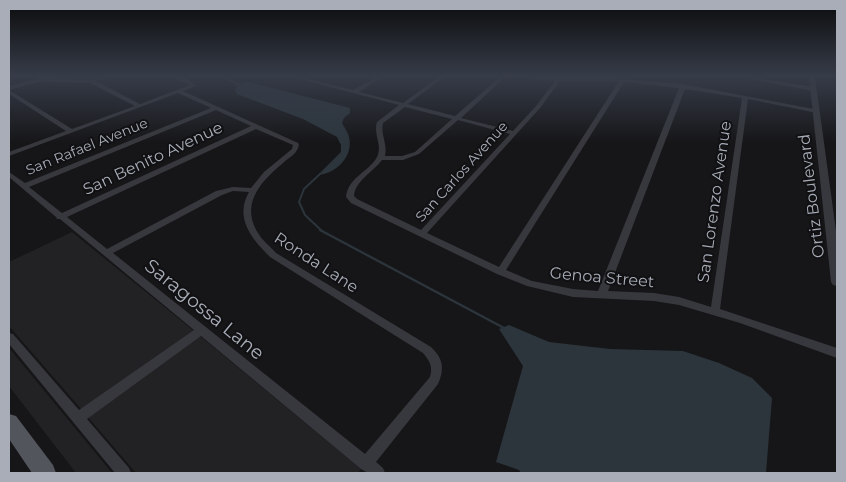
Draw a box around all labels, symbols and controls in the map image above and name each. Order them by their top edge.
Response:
street label: San Rafael Avenue [24,115,150,179]
street label: San Benito Avenue [80,118,226,200]
street label: San Carlos Avenue [412,118,512,226]
street label: San Lorenzo Avenue [694,120,736,284]
street label: Ortiz Boulevard [795,133,829,259]
street label: Ronda Lane [270,229,362,297]
street label: Saragossa Lane [140,255,268,365]
street label: Genoa Street [549,264,655,292]

